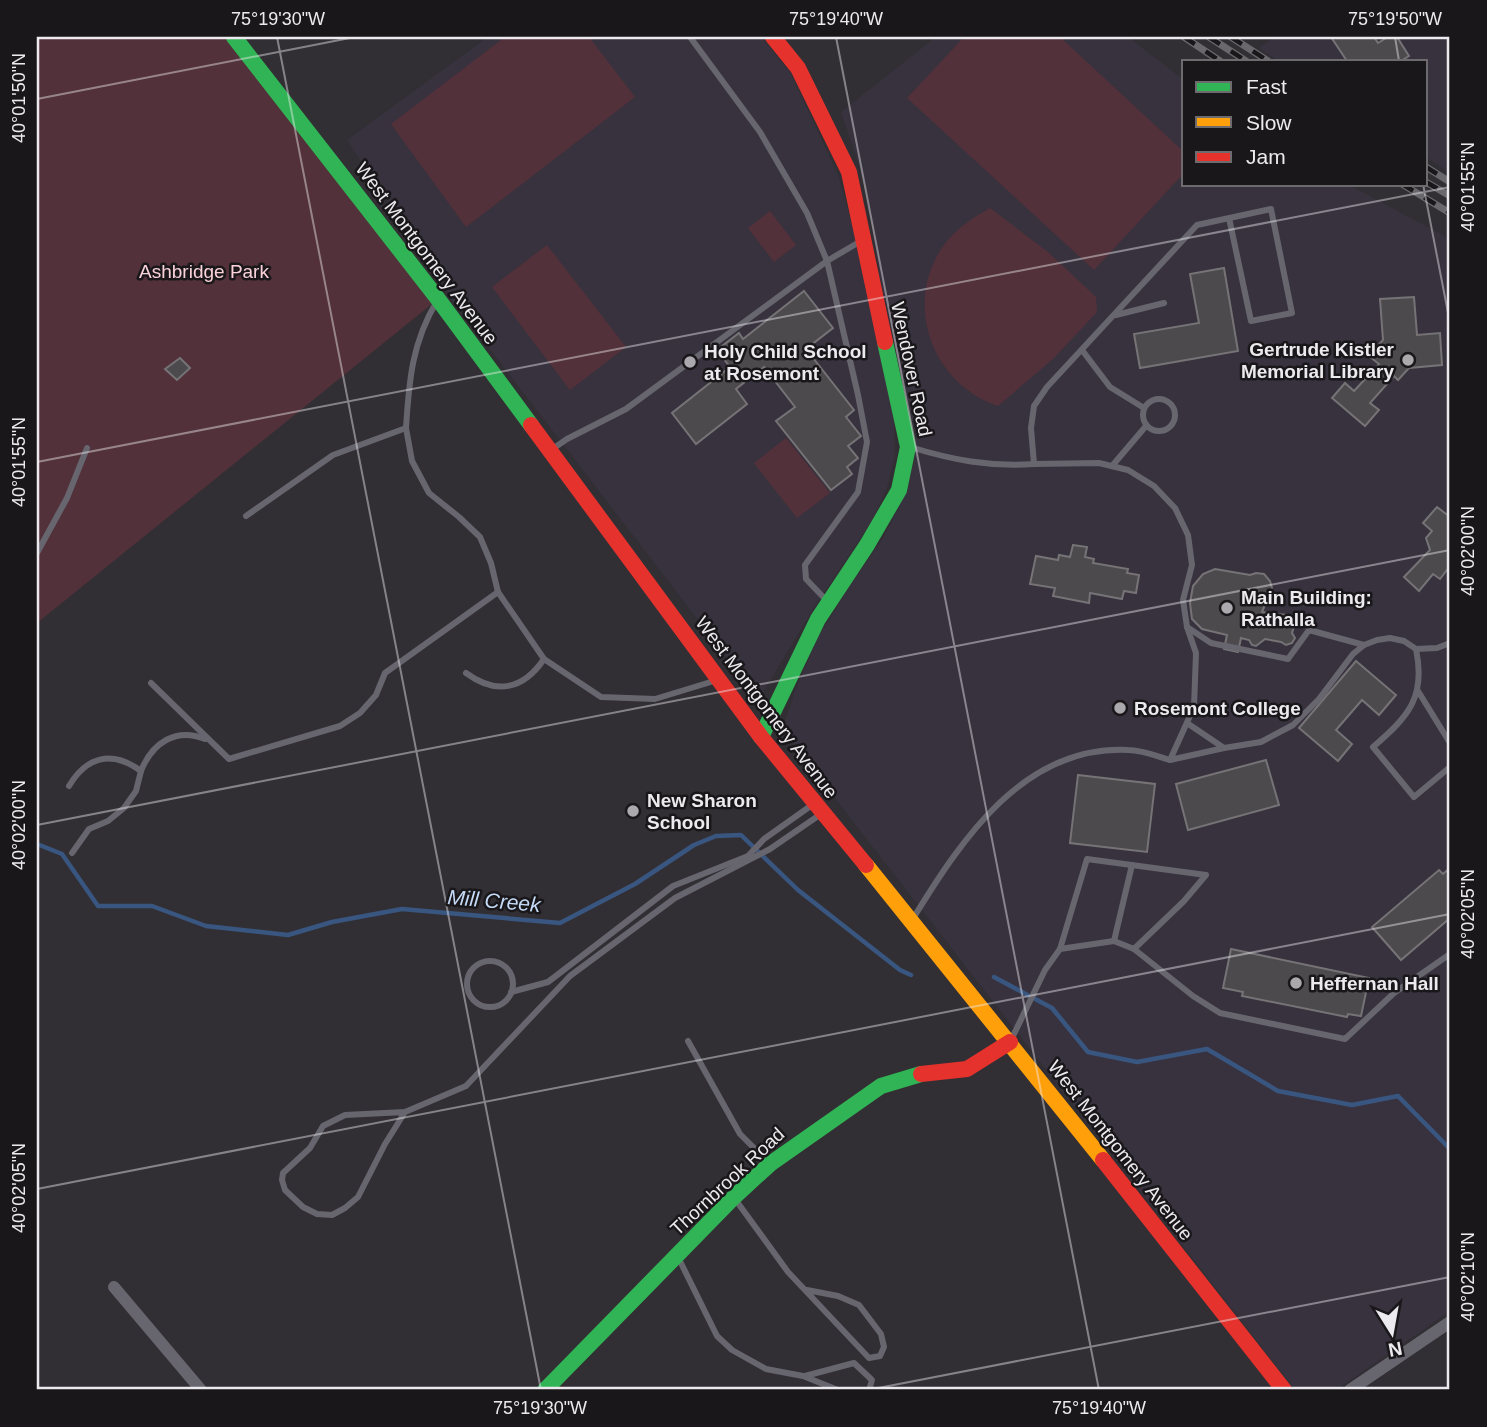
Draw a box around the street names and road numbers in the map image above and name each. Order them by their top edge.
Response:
street label: West Montgomery Avenue [351,158,502,348]
street label: Wendover Road [887,300,936,438]
street label: West Montgomery Avenue [691,612,842,802]
street label: West Montgomery Avenue [1044,1056,1197,1244]
street label: Thornbrook Road [666,1123,789,1239]

